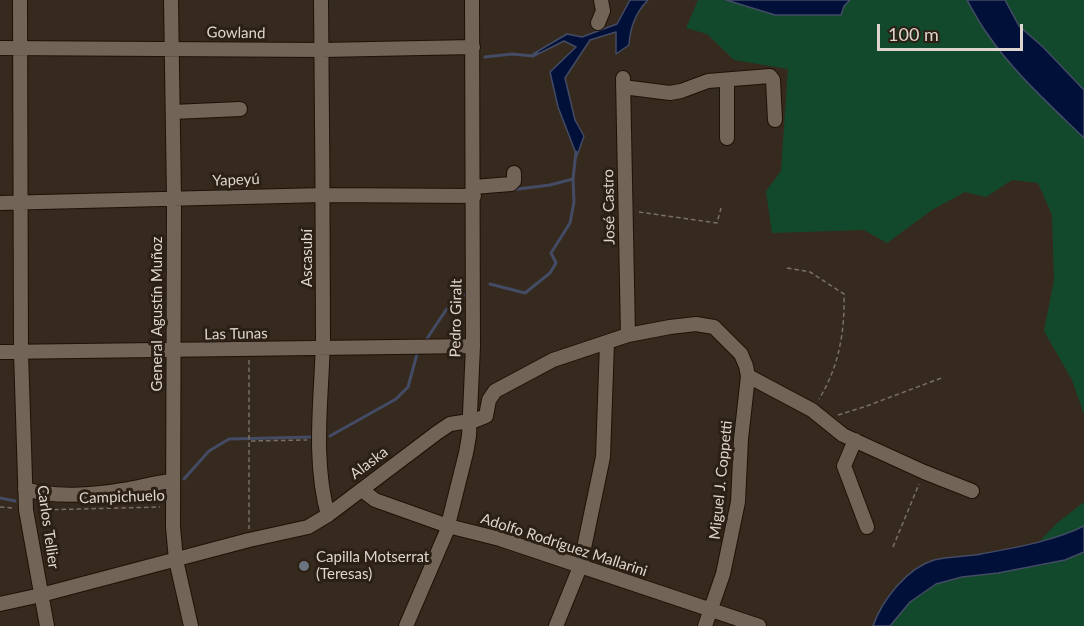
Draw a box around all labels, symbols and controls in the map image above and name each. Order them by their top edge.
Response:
scale bar [880,12,1026,50]
street label: Gowland [206,23,266,43]
text: 100 m [888,23,939,45]
street label: José Castro [599,169,619,245]
street label: Yapeyú [212,170,260,190]
street label: Ascasubí [298,229,316,287]
street label: General Agustín Muñoz [148,236,166,392]
street label: Pedro Giralt [446,279,466,357]
street label: Las Tunas [204,324,268,344]
street label: Miguel J. Coppetti [706,420,736,540]
street label: Alaska [347,443,391,483]
street label: Carlos Tellier [33,484,63,570]
street label: Campichuelo [79,487,165,507]
street label: Adolfo Rodríguez Mallarini [478,510,650,580]
place label: Capilla Motserrat (Teresas) [316,548,429,583]
marker: Capilla Motserrat (Teresas) [297,559,311,573]

